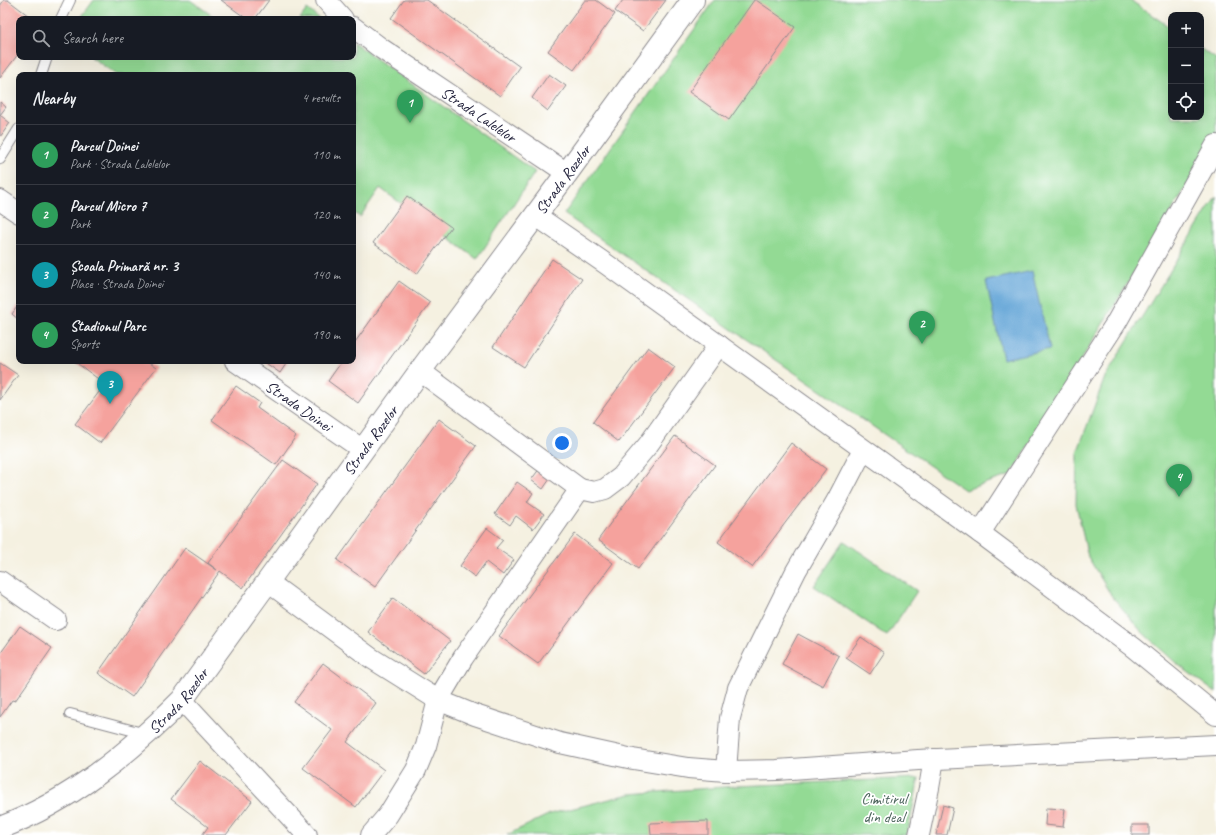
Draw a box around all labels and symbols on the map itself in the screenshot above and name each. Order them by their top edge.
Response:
street label: Strada Lalelelor [437,82,521,148]
pin: 1 [397,90,423,123]
street label: Strada Rozelor [531,140,596,218]
pin: 2 [909,311,935,344]
pin: 3 [97,371,123,404]
street label: Strada Doinei [262,376,337,437]
street label: Strada Rozelor [339,401,403,479]
your location [552,433,572,453]
pin: 4 [1166,464,1192,497]
street label: Strada Rozelor [144,663,214,738]
park label: Cimitirul din deal [861,789,910,827]

